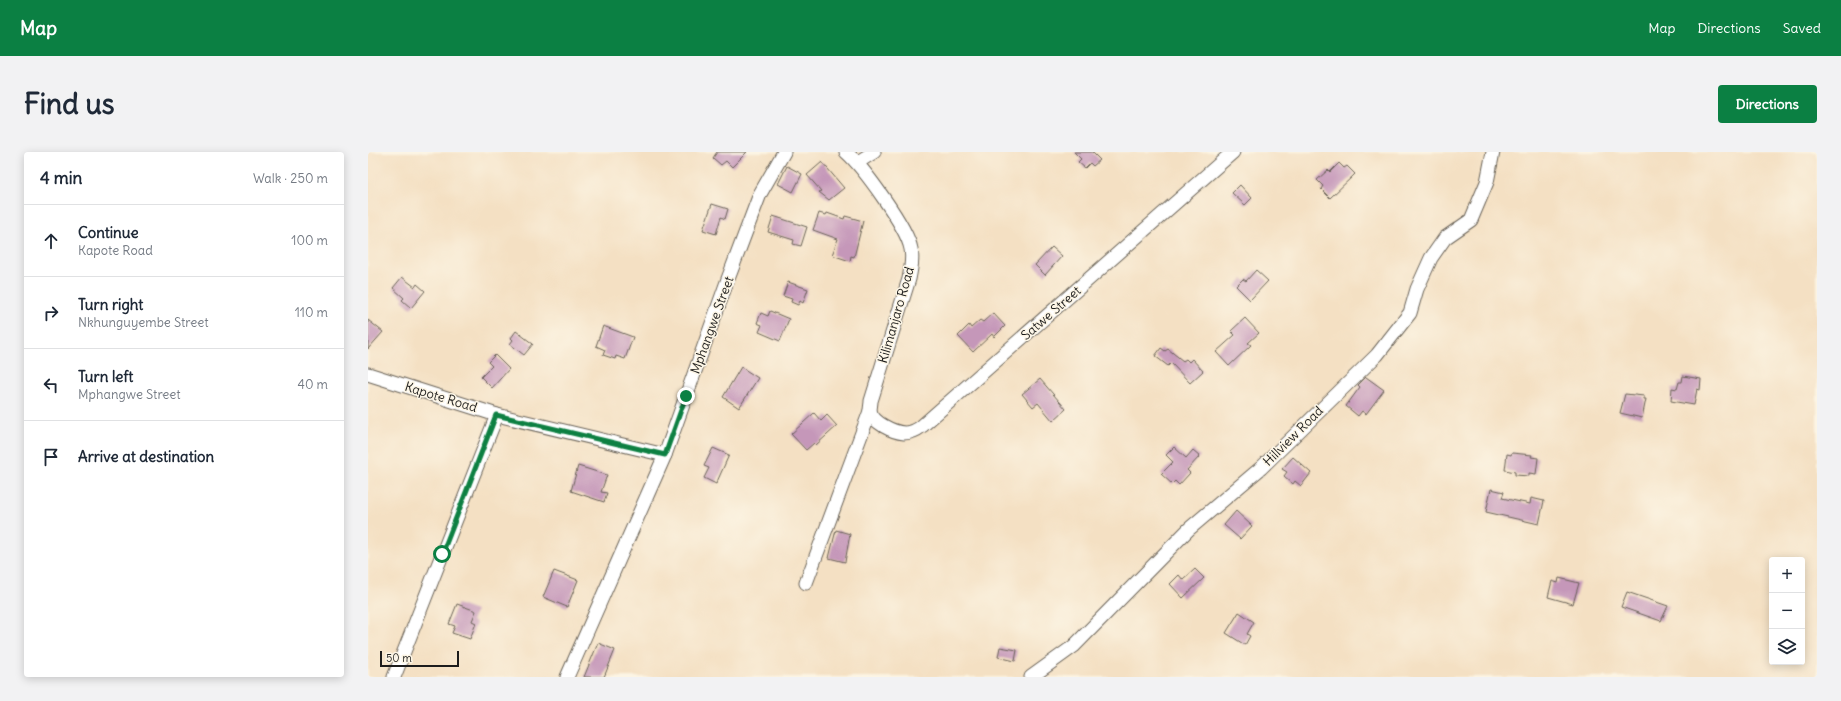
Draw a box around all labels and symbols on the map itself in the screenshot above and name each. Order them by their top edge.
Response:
street label: Kilimanjaro Road [874,264,918,365]
street label: Mphangwe Street [686,273,738,376]
street label: Satwe Street [1017,282,1085,344]
street label: Kapote Road [403,378,480,416]
route end [677,387,695,405]
street label: Hillview Road [1259,402,1327,470]
route start [433,545,451,563]
scale bar [380,649,459,668]

